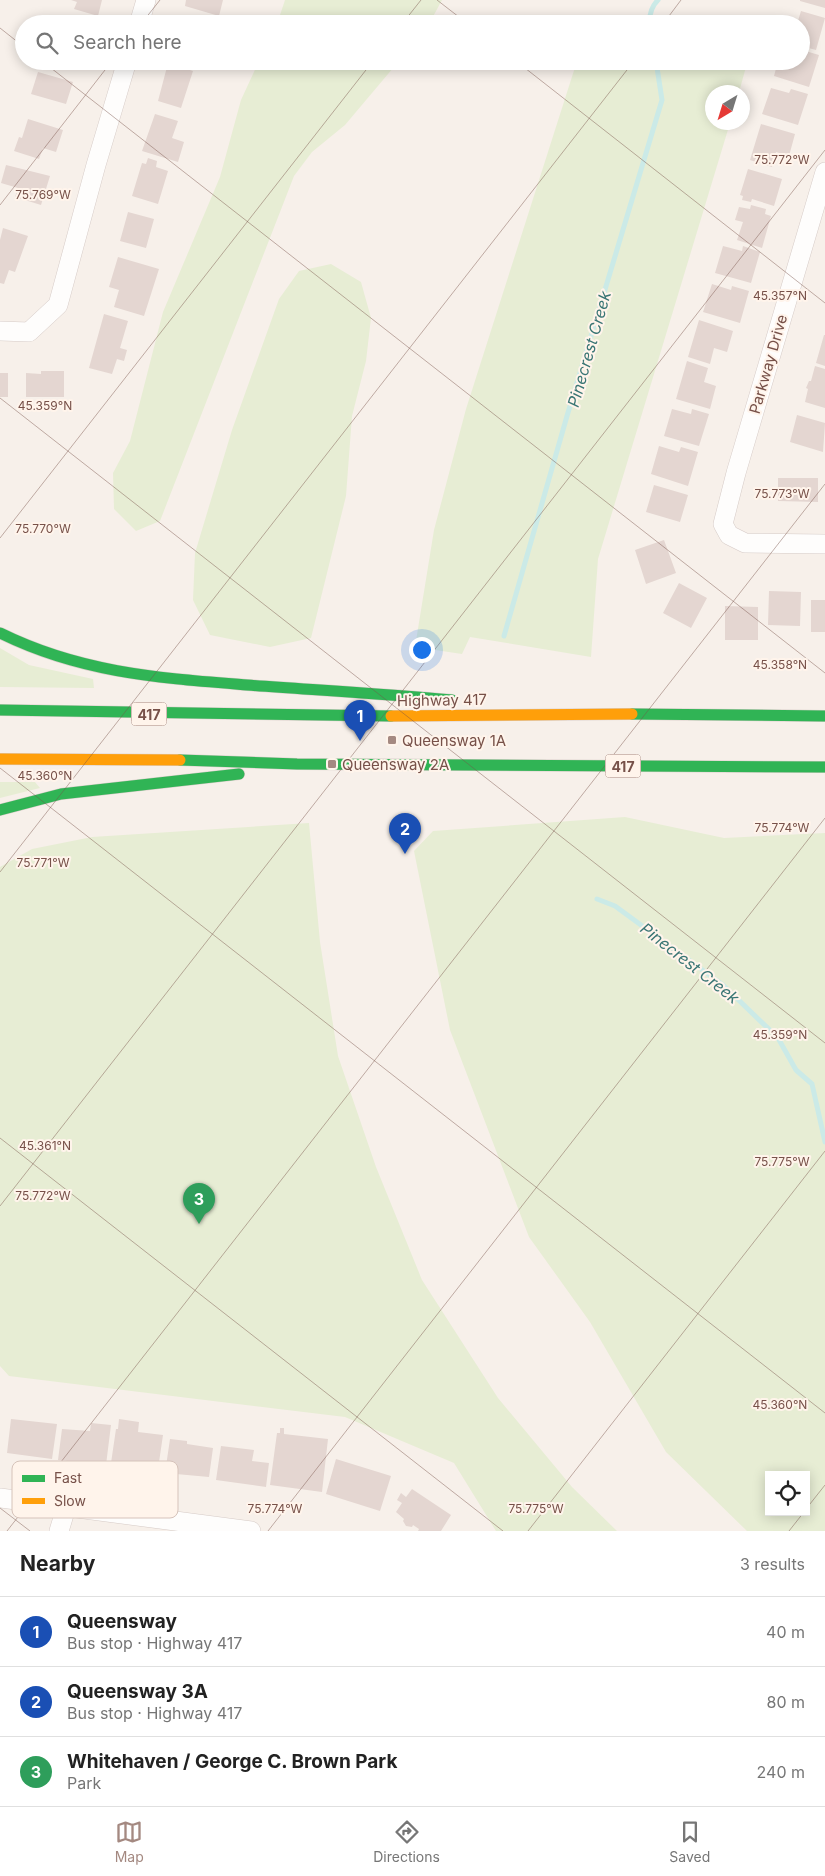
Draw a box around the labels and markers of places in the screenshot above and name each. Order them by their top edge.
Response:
pin: 1 [344,700,376,741]
place label: Queensway 1A [402,731,506,750]
marker: Queensway 1A [386,734,398,746]
place label: Queensway 2A [342,755,449,774]
marker: Queensway 2A [326,758,338,770]
pin: 2 [389,813,421,854]
pin: 3 [183,1183,215,1224]

